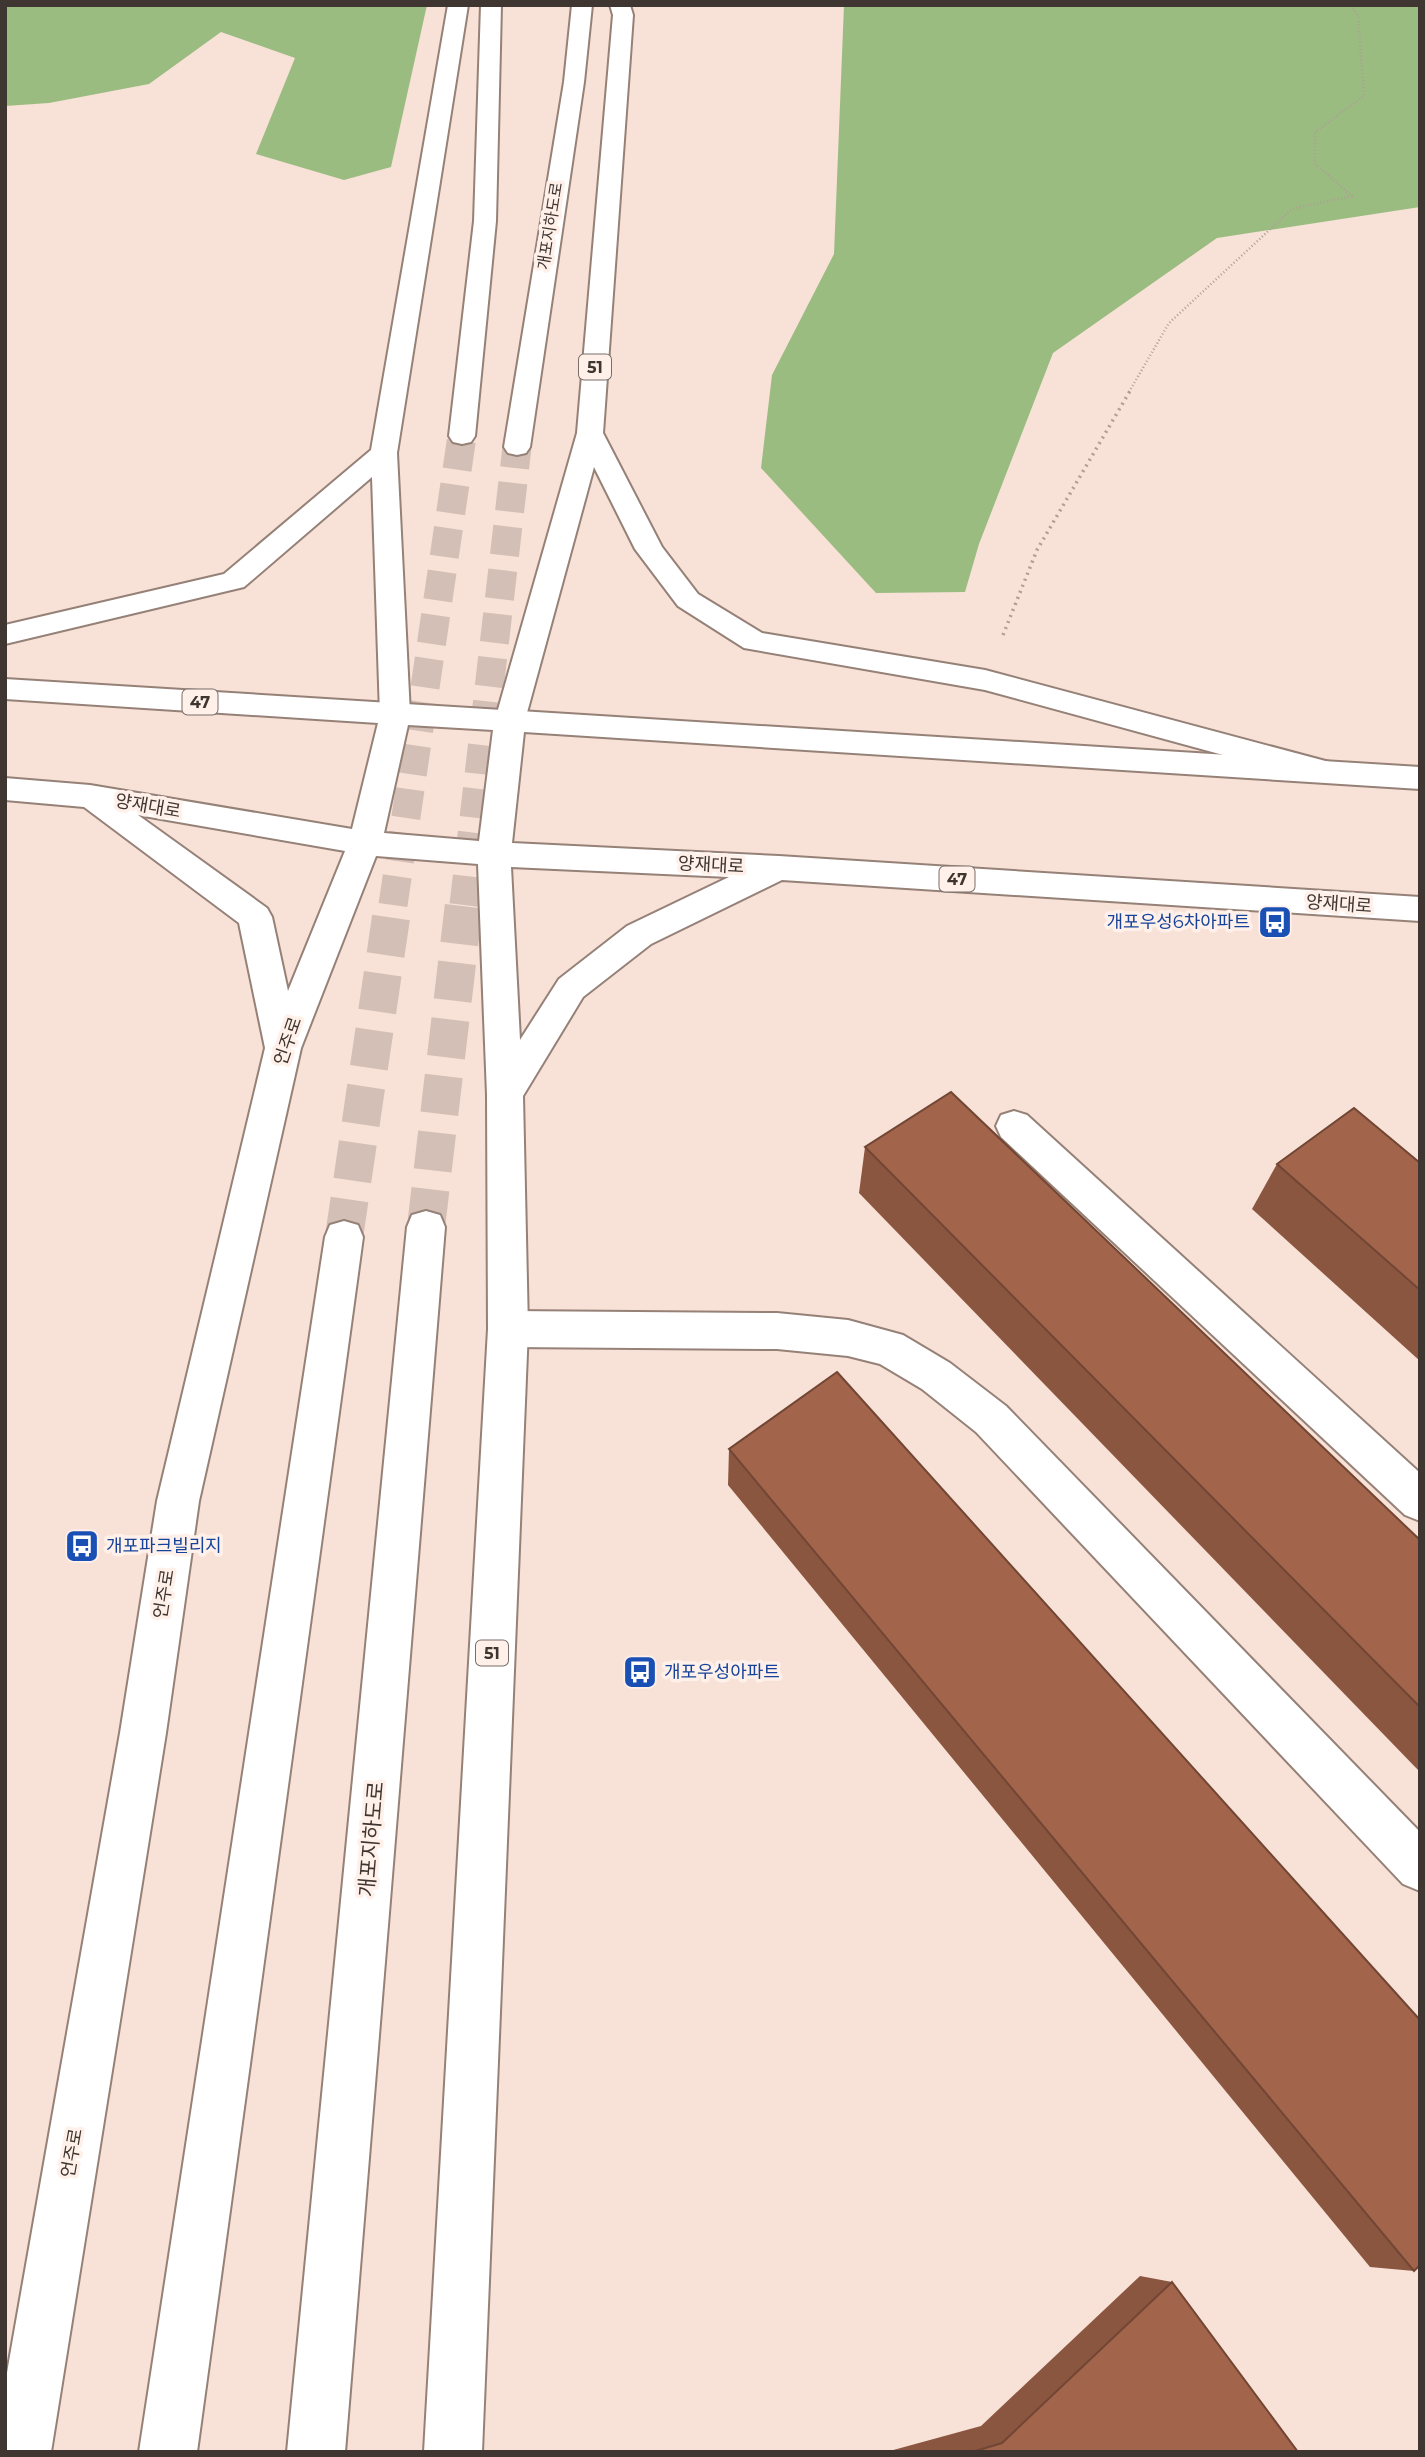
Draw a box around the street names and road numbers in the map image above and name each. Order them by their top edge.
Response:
street label: 개포지하도로 [534,181,566,271]
road number: 51 [579,354,611,380]
road number: 47 [182,690,218,715]
street label: 양재대로 [113,789,183,823]
street label: 양재대로 [677,852,745,878]
road number: 47 [940,866,974,892]
street label: 양재대로 [1305,891,1373,917]
street label: 언주로 [270,1014,306,1068]
street label: 언주로 [149,1568,179,1620]
road number: 51 [476,1640,508,1666]
street label: 개포지하도로 [353,1780,389,1898]
street label: 언주로 [57,2127,87,2179]

